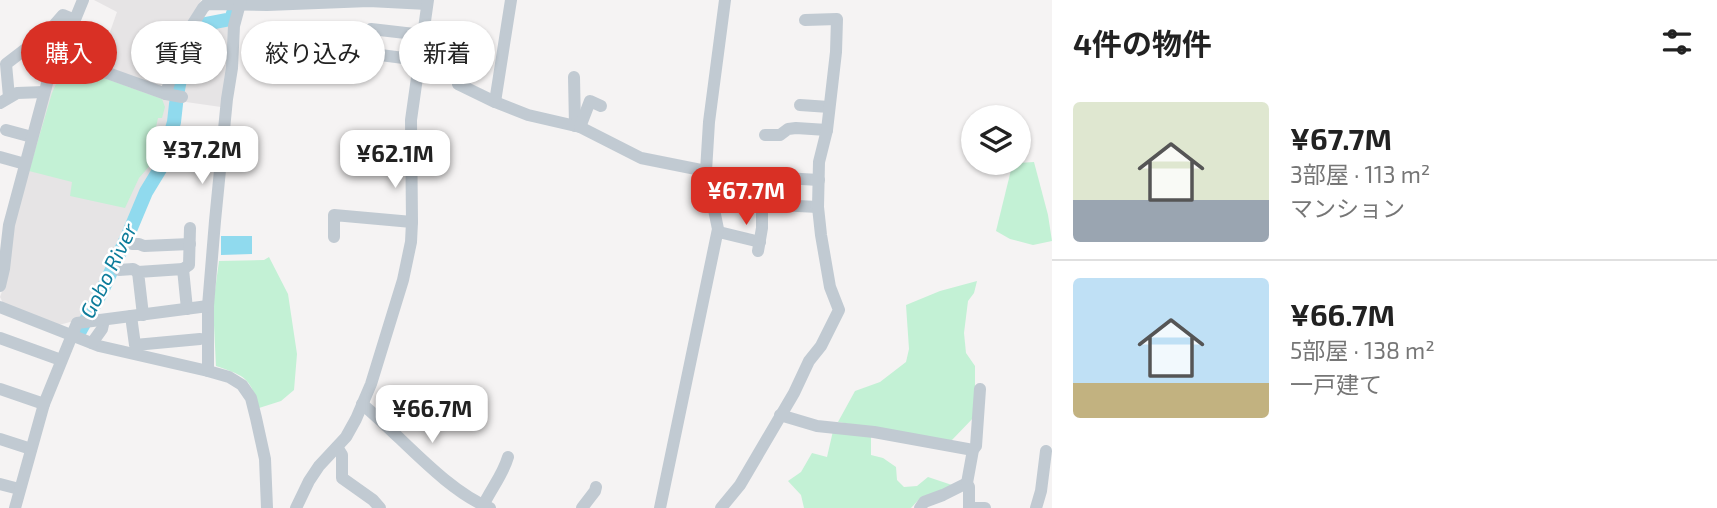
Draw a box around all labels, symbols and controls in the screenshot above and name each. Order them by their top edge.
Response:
chip: 購入 [21,21,117,84]
chip: 賃貸 [131,21,227,84]
chip: 絞り込み [241,21,385,84]
chip: 新着 [399,21,495,84]
icon: filters [1658,23,1696,61]
text: 4件の物件 [1073,25,1212,61]
map controls [961,105,1031,175]
button: layers [961,105,1031,175]
text: ¥67.7M [1290,120,1392,156]
pin: ¥37.2M [145,127,259,186]
pin: ¥62.1M [338,130,452,190]
icon: home [1129,130,1213,214]
text: ¥37.2M [162,135,242,163]
text: ¥62.1M [356,139,434,167]
text: 3部屋 · 113 m² [1290,160,1430,188]
pin: ¥67.7M [689,168,803,227]
text: ¥67.7M [707,176,785,204]
text: マンション [1290,194,1405,222]
water label: Gobo River [74,218,142,322]
text: ¥66.7M [1290,296,1395,332]
icon: home [1129,306,1213,390]
text: 5部屋 · 138 m² [1290,336,1435,364]
text: 一戸建て [1290,370,1382,398]
pin: ¥66.7M [375,386,489,445]
text: ¥66.7M [392,394,472,422]

